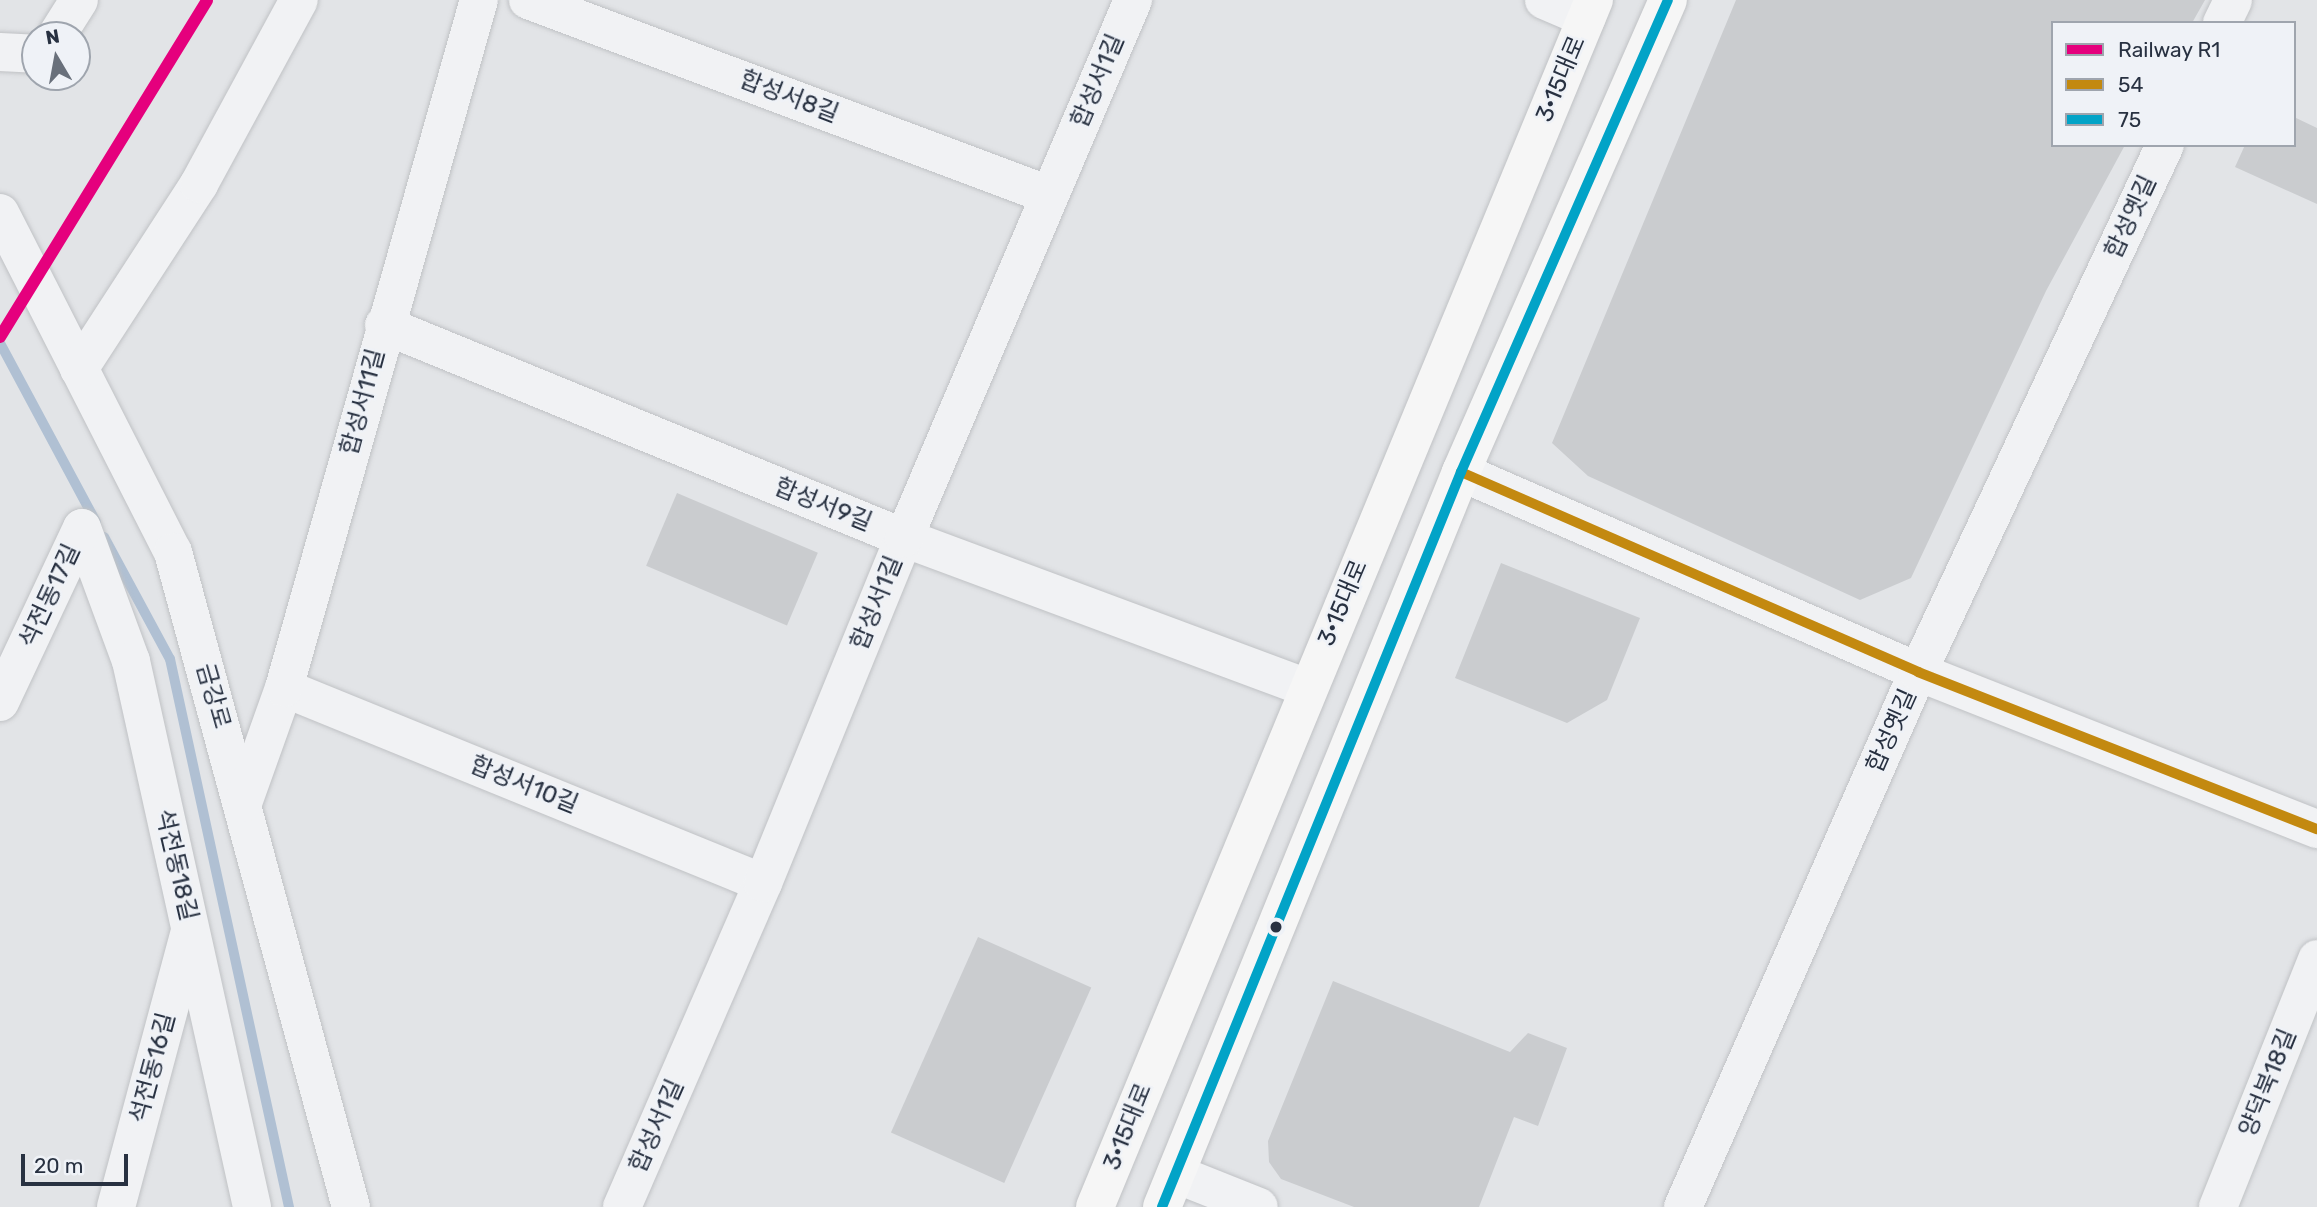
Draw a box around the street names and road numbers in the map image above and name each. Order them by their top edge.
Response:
street label: 합성서1길 [1065,30,1131,132]
street label: 3·15대로 [1530,32,1592,126]
street label: 합성서8길 [735,65,843,129]
street label: 합성옛길 [2099,171,2163,263]
street label: 합성서11길 [335,346,391,458]
street label: 합성서9길 [770,472,876,538]
street label: 석전동17길 [14,540,86,652]
street label: 합성서1길 [845,552,909,654]
street label: 3·15대로 [1312,556,1374,650]
street label: 금강로 [190,660,236,732]
street label: 합성옛길 [1861,685,1923,777]
street label: 합성서10길 [466,750,582,820]
street label: 석전동18길 [149,806,203,924]
street label: 석전동16길 [124,1010,182,1126]
street label: 양덕북18길 [2233,1025,2303,1141]
street label: 합성서1길 [624,1075,690,1177]
street label: 3·15대로 [1098,1080,1158,1174]

